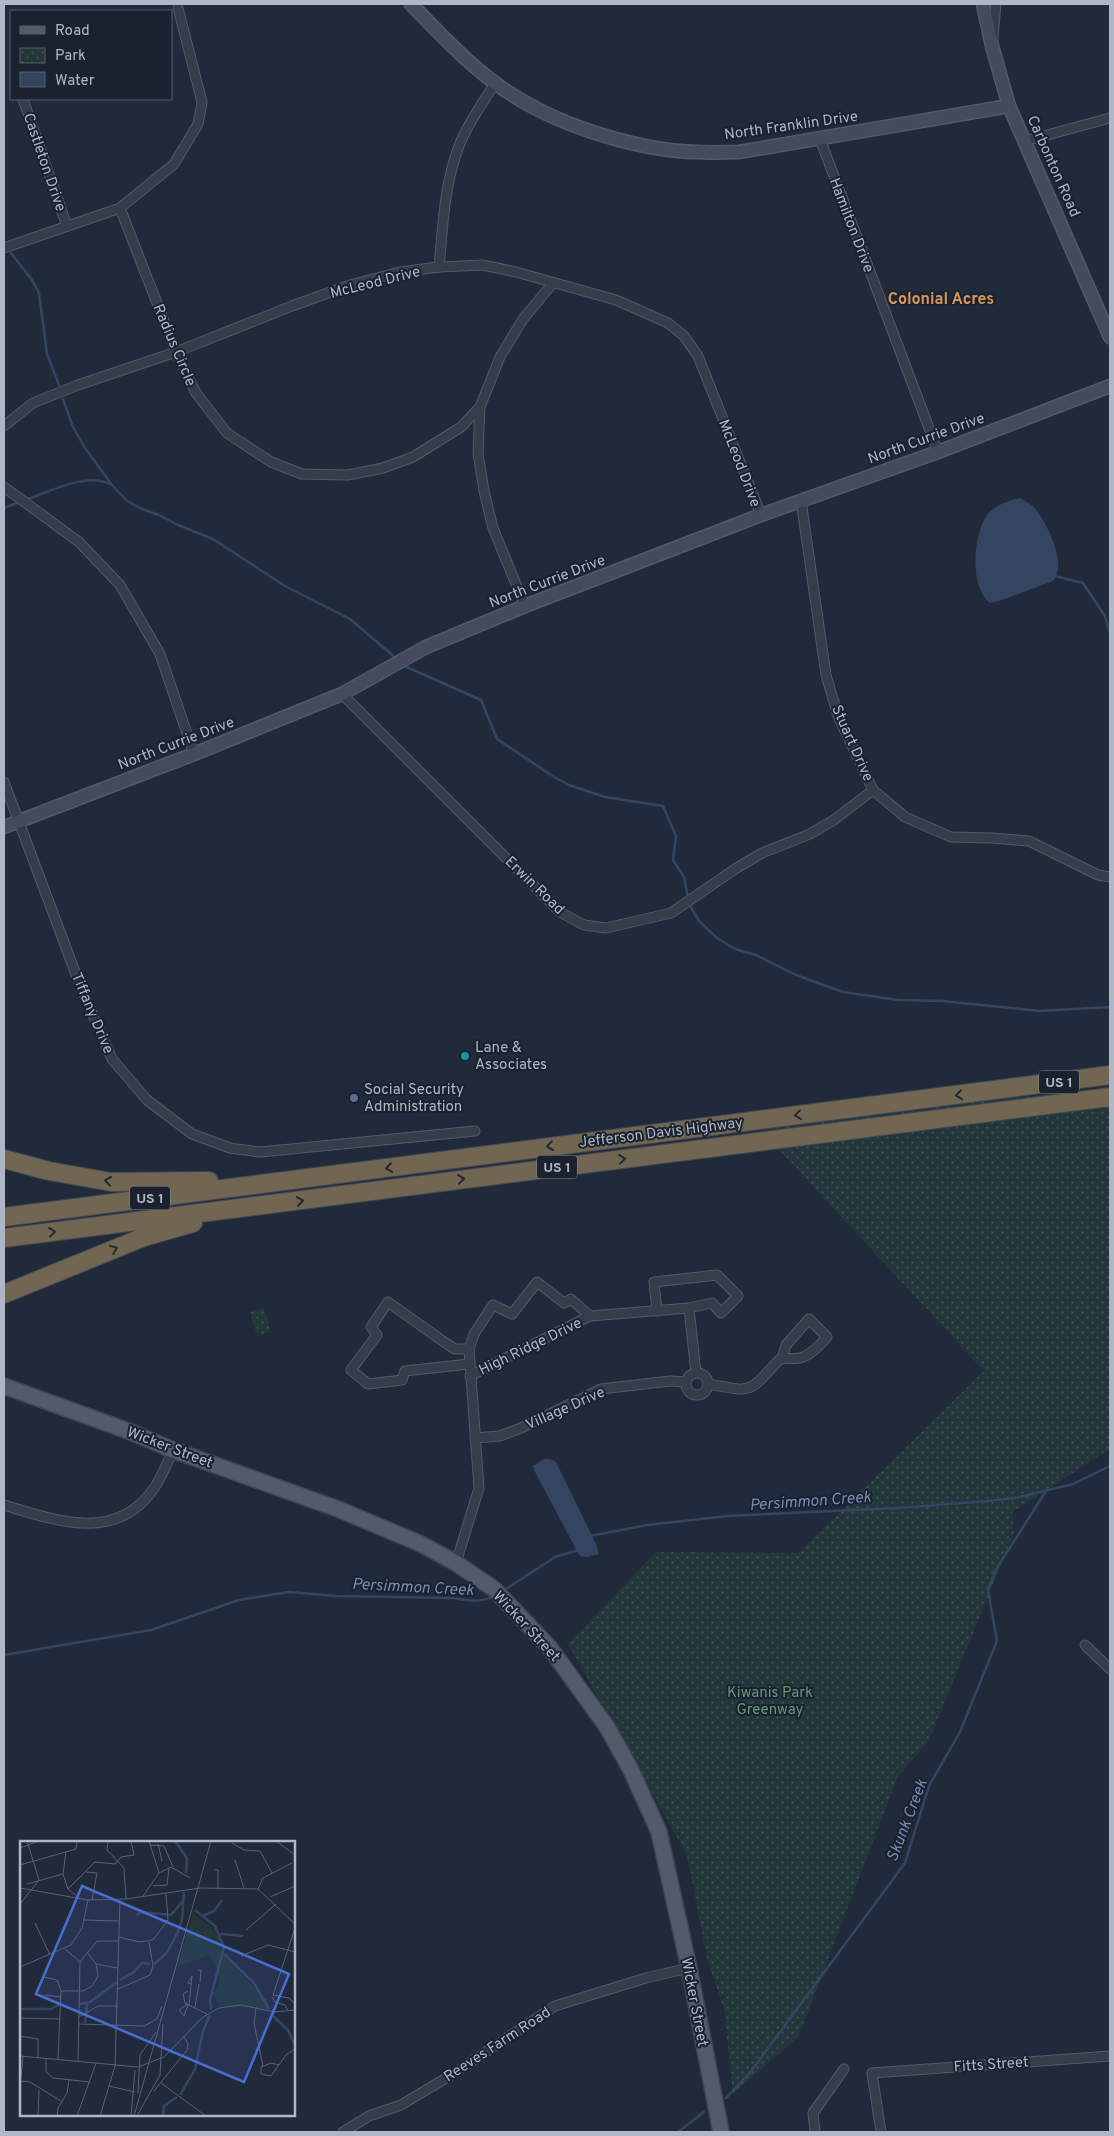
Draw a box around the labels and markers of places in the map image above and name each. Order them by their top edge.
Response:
place label: Lane & Associates [475,1039,547,1075]
marker: Lane & Associates [459,1050,471,1062]
place label: Social Security Administration [364,1081,464,1117]
marker: Social Security Administration [348,1092,360,1104]

